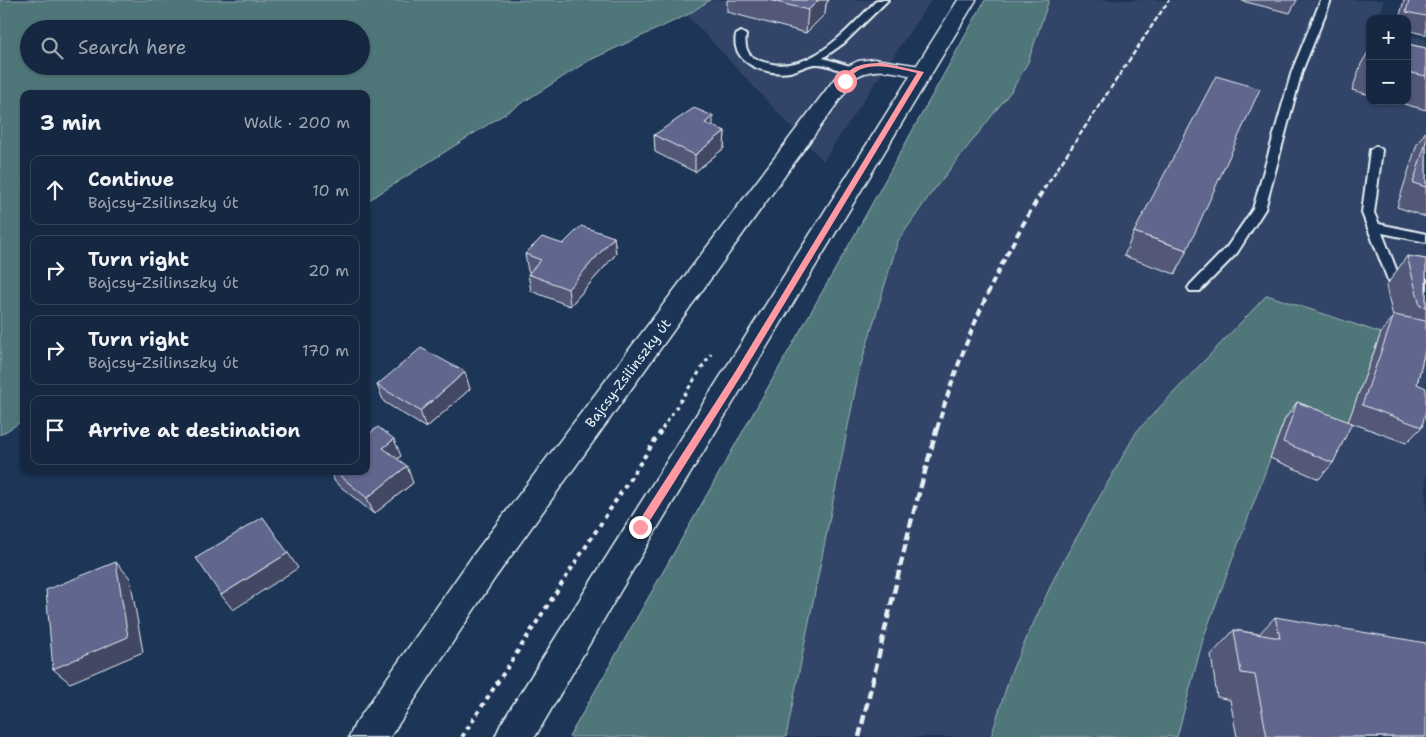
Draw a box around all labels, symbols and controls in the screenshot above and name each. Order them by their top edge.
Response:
map controls [1366,15,1411,105]
button: + [1366,15,1411,60]
search box [20,20,370,75]
icon: search [38,34,66,62]
text: Search here [78,35,187,60]
button: − [1366,60,1411,105]
route start [834,70,857,93]
text: 3 min [40,109,101,137]
text: Walk · 200 m [244,112,350,133]
text: Continue [88,167,174,192]
icon: ahead [41,176,69,204]
text: 10 m [312,180,349,201]
text: Bajcsy-Zsilinszky út [88,192,239,213]
text: Turn right [88,247,189,272]
icon: right [41,256,69,284]
text: 20 m [308,260,349,281]
text: Bajcsy-Zsilinszky út [88,272,239,293]
street label: Bajcsy-Zsilinszky út [581,315,675,431]
text: Turn right [88,327,189,352]
icon: right [41,336,69,364]
text: 170 m [302,340,349,361]
text: Bajcsy-Zsilinszky út [88,352,239,373]
icon: arrive [41,416,69,444]
text: Arrive at destination [88,418,300,443]
route end [629,516,652,539]

